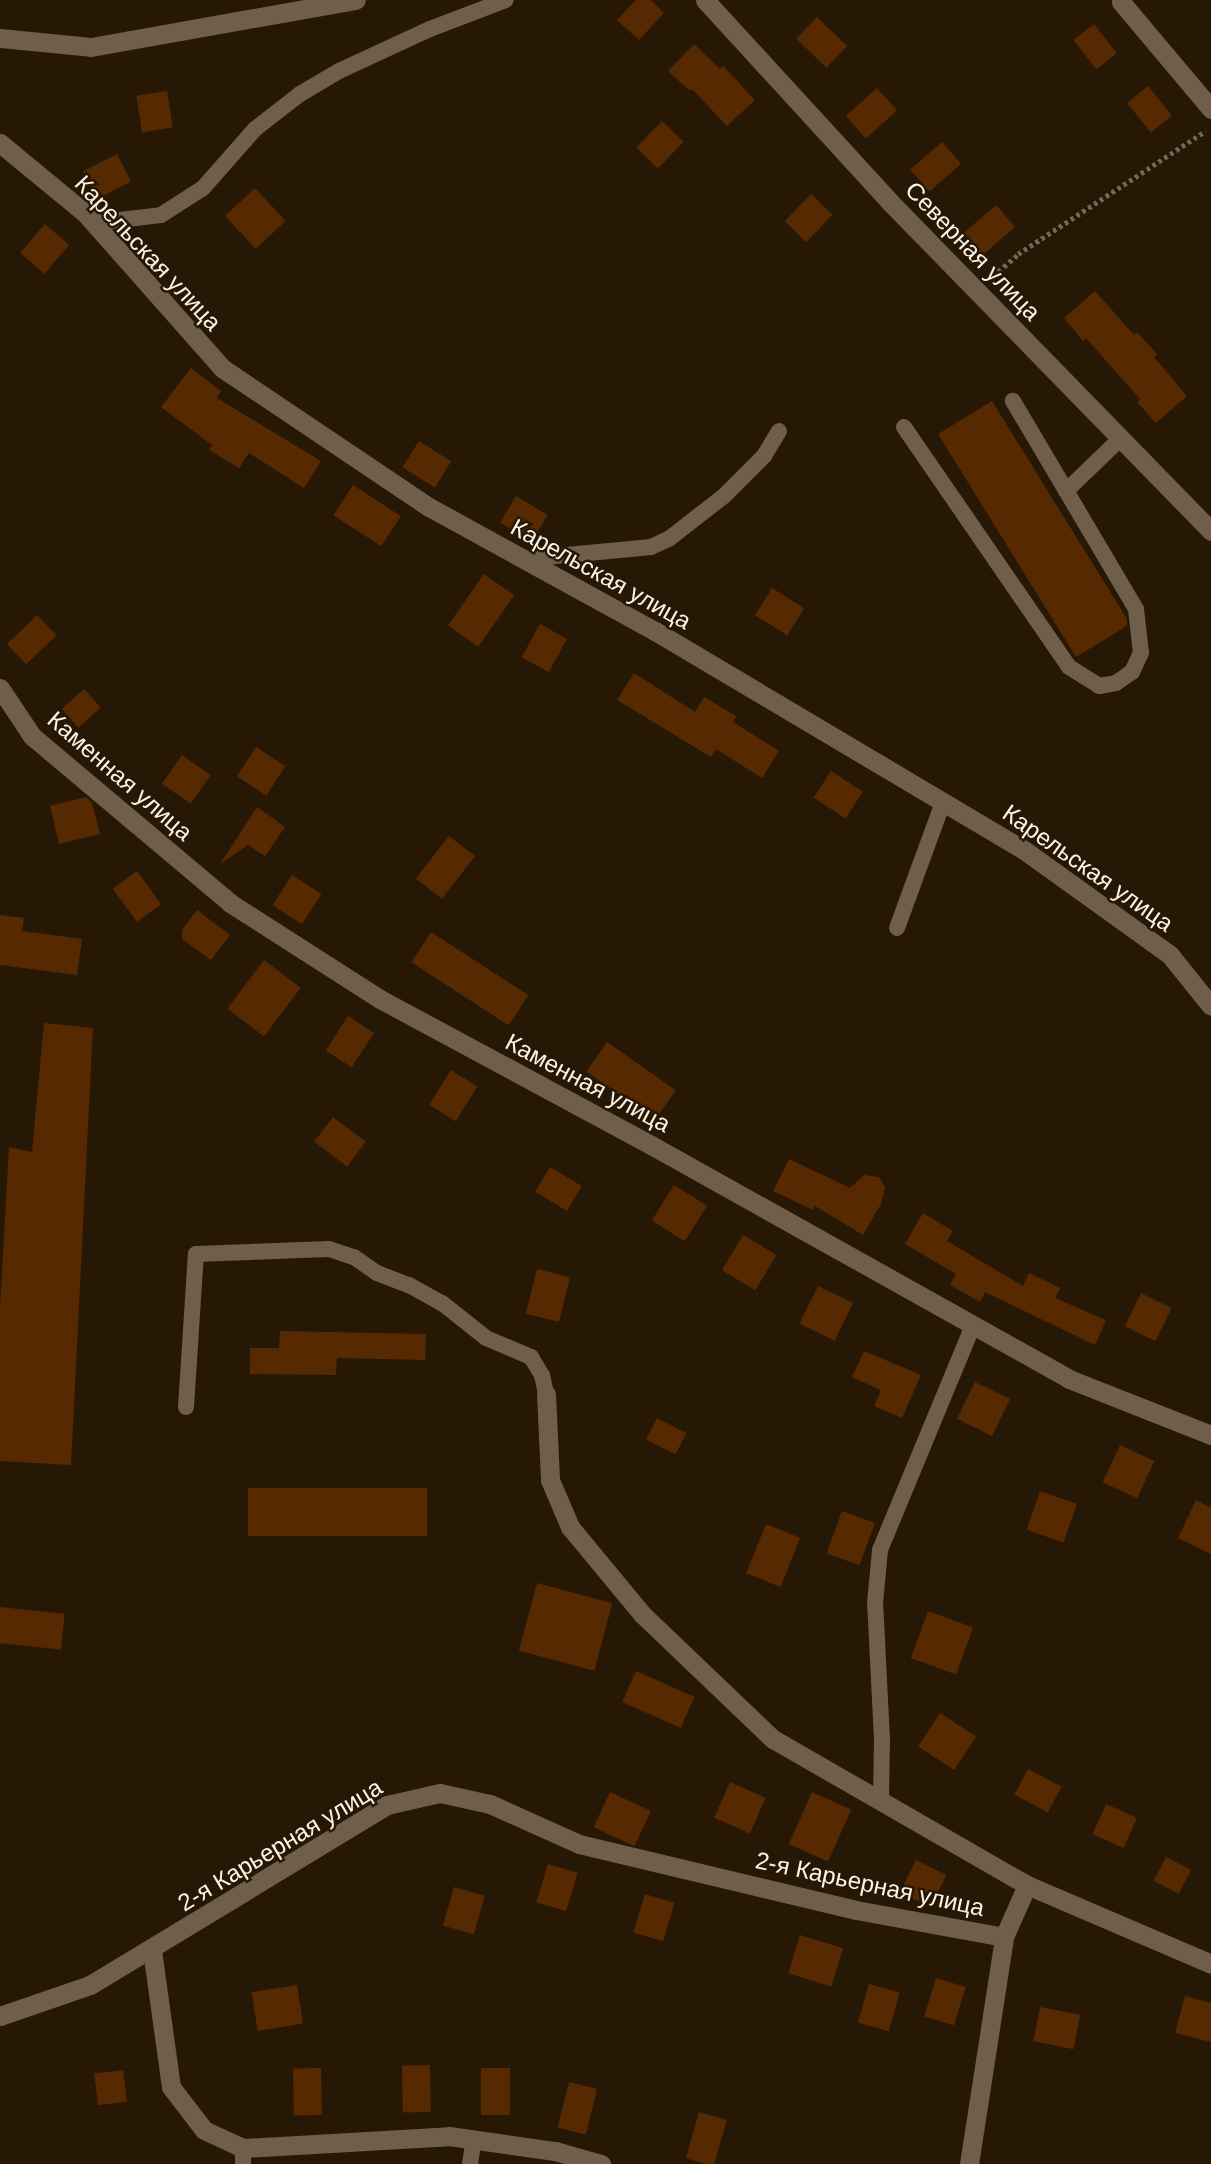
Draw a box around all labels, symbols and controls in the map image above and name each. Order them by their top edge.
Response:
street label: Карельская улица [69,169,227,337]
street label: Северная улица [899,176,1047,326]
street label: Карельская улица [506,513,696,635]
street label: Каменная улица [42,705,198,847]
street label: Карельская улица [997,798,1179,938]
street label: Каменная улица [501,1027,675,1139]
street label: 2-я Карьерная улица [173,1773,387,1917]
street label: 2-я Карьерная улица [753,1846,987,1922]

